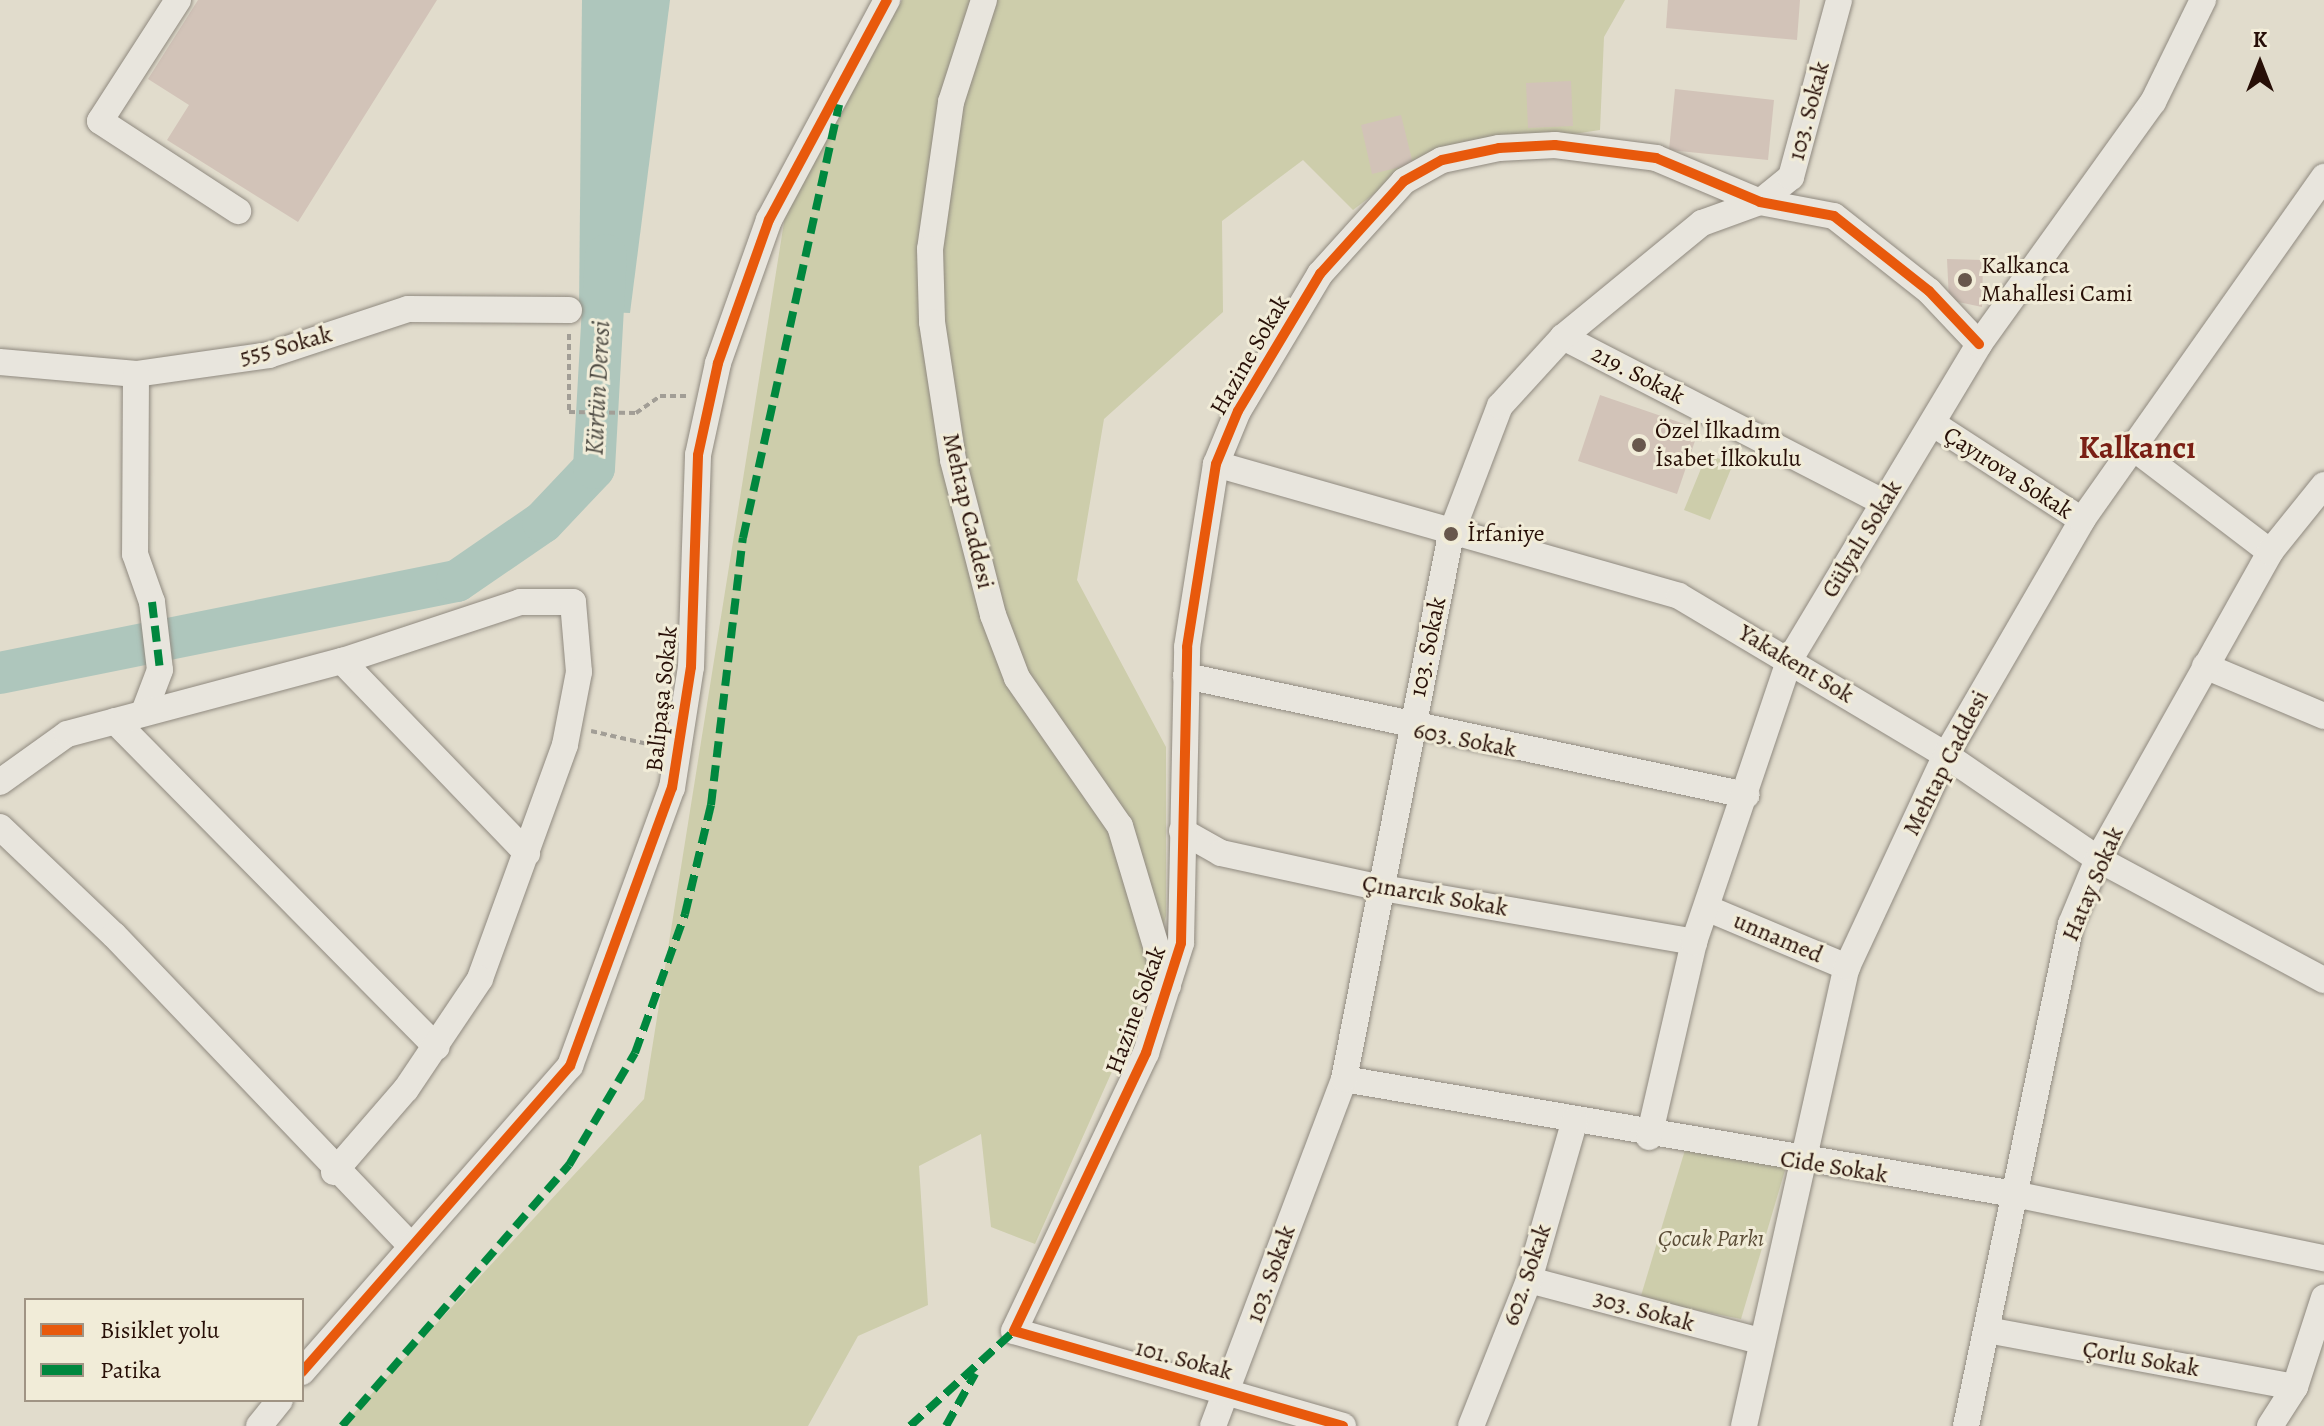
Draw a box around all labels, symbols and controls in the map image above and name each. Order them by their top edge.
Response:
north arrow [2220,24,2300,104]
text: K [2253,25,2267,55]
street label: 103. Sokak [1782,58,1836,164]
place label: Kalkanca Mahallesi Cami [1981,252,2133,308]
marker: Kalkanca Mahallesi Cami [1956,271,1974,289]
street label: Hazine Sokak [1204,290,1296,420]
street label: 555 Sokak [237,320,335,372]
water label: Kürtün Deresi [579,320,617,456]
street label: 219. Sokak [1586,339,1690,411]
place label: Özel İlkadım İsabet İlkokulu [1655,417,1801,473]
street label: Çayırova Sokak [1938,420,2078,526]
district label: Kalkancı [2078,428,2196,466]
street label: Mehtap Caddesi [936,430,1000,592]
marker: Özel İlkadım İsabet İlkokulu [1630,436,1648,454]
street label: Gülyalı Sokak [1816,475,1908,603]
place label: İrfaniye [1467,520,1544,548]
marker: İrfaniye [1442,525,1460,543]
street label: 103. Sokak [1403,594,1453,700]
street label: Yakakent Sok [1733,618,1859,710]
street label: Balipaşa Sokak [640,625,684,773]
street label: Mehtap Caddesi [1897,686,1995,840]
street label: 603. Sokak [1411,716,1519,764]
street label: Hatay Sokak [2056,822,2130,946]
street label: Çınarcık Sokak [1360,869,1510,923]
street label: unnamed [1729,906,1827,970]
street label: Hazine Sokak [1100,942,1172,1078]
street label: Cide Sokak [1778,1144,1890,1190]
street label: 602. Sokak [1496,1220,1558,1330]
street label: 103. Sokak [1240,1221,1302,1327]
park label: Çocuk Parkı [1658,1225,1764,1253]
street label: 303. Sokak [1590,1284,1698,1338]
legend [24,1298,304,1402]
text: Bisiklet yolu [100,1314,220,1346]
street label: 101. Sokak [1132,1333,1236,1387]
street label: Çorlu Sokak [2080,1335,2202,1383]
text: Patika [100,1354,161,1386]

